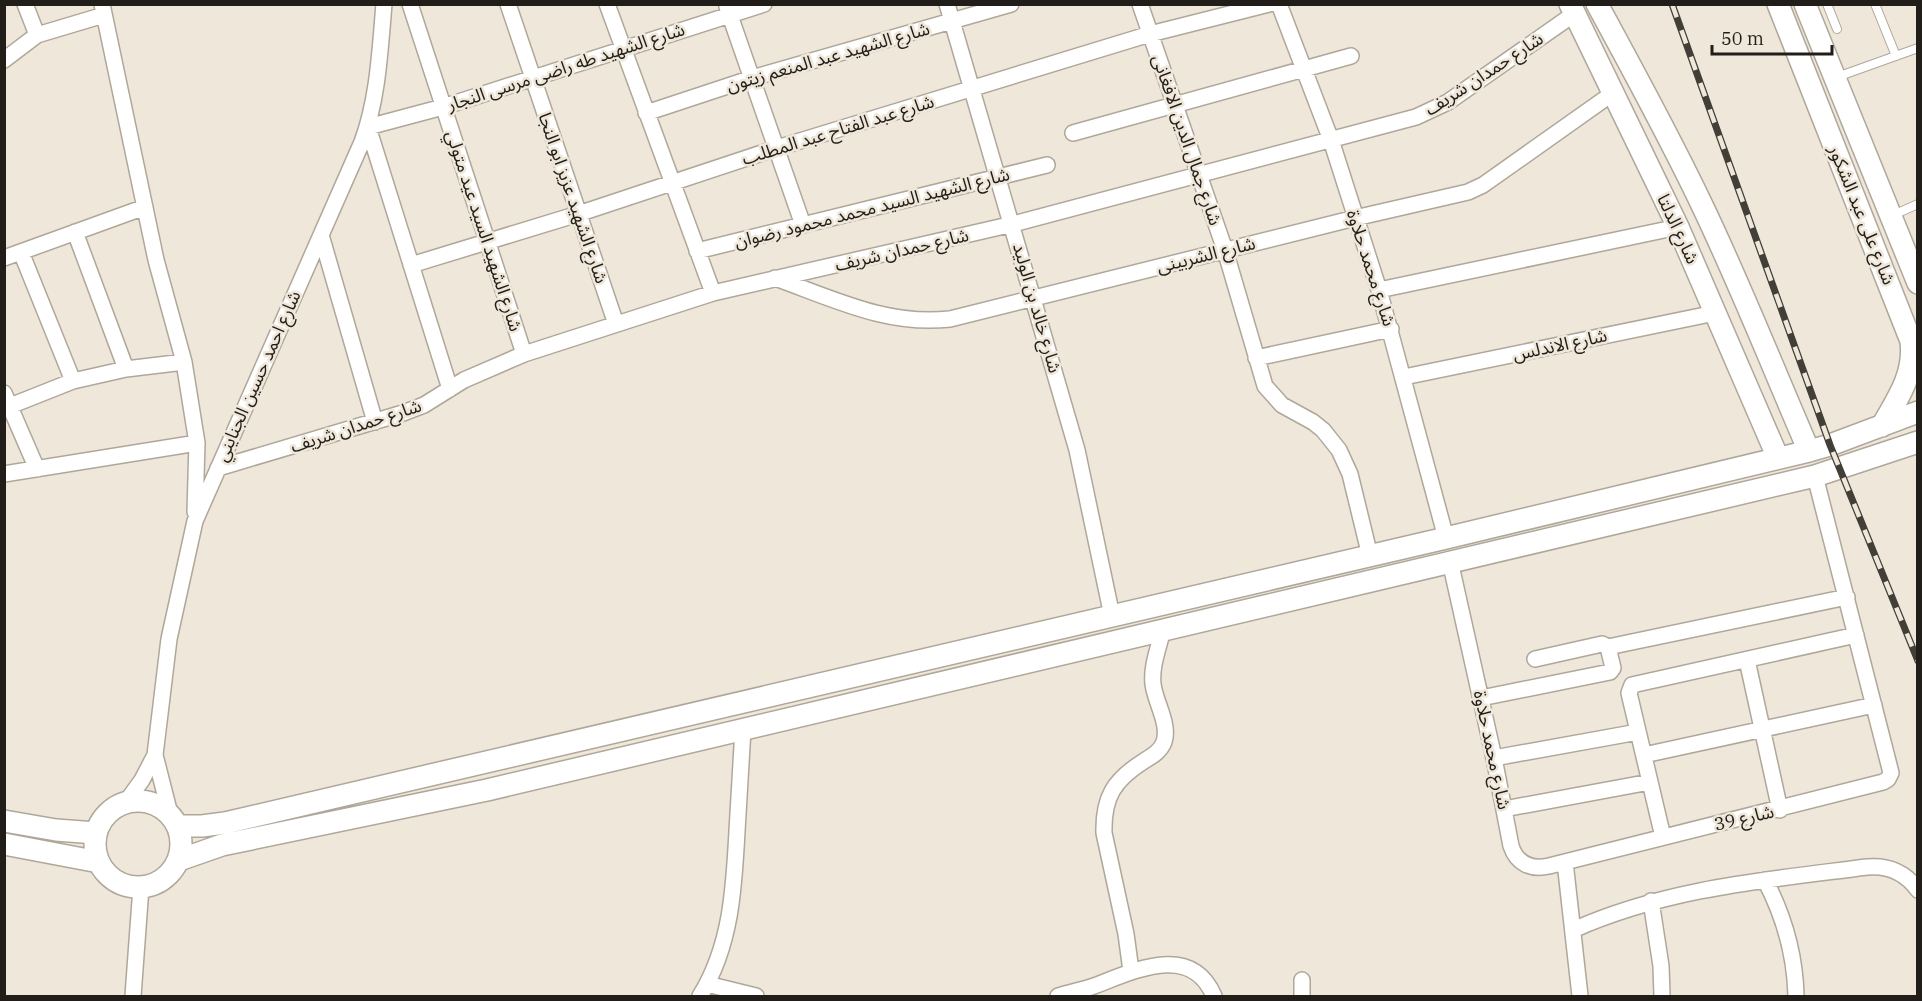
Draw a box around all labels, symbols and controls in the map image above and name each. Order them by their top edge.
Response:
street label: شارع الشهيد عبد المنعم زيتون [724,16,933,99]
street label: شارع الشهيد طه راضى مرسى النجار [443,17,688,119]
scale bar [1712,18,1832,56]
street label: شارع حمدان شريف [1420,27,1549,123]
text: 50 m [1721,27,1764,50]
street label: شارع جمال الدين الافغانى [1145,51,1227,229]
street label: شارع عبد الفتاح عبد المطلب [739,89,938,173]
street label: شارع الشهيد عزيز ابو النجا [531,109,613,287]
street label: شارع الشهيد السيد عيد متولي [438,127,528,335]
street label: شارع على عبد الشكور [1821,141,1901,289]
street label: شارع الشهيد السيد محمد محمود رضوان [732,162,1013,256]
street label: شارع الدلتا [1650,190,1705,269]
street label: شارع محمد حلاوة [1339,207,1401,330]
street label: شارع حمدان شريف [833,223,972,279]
street label: شارع الشربينى [1154,231,1258,281]
street label: شارع خالد بن الوليد [1005,240,1067,376]
street label: شارع احمد حسين الجنايني [209,287,308,466]
street label: شارع الاندلس [1511,323,1610,369]
street label: شارع حمدان شريف [287,393,425,460]
street label: شارع محمد حلاوة [1466,688,1516,812]
street label: شارع 39 [1712,799,1777,838]

